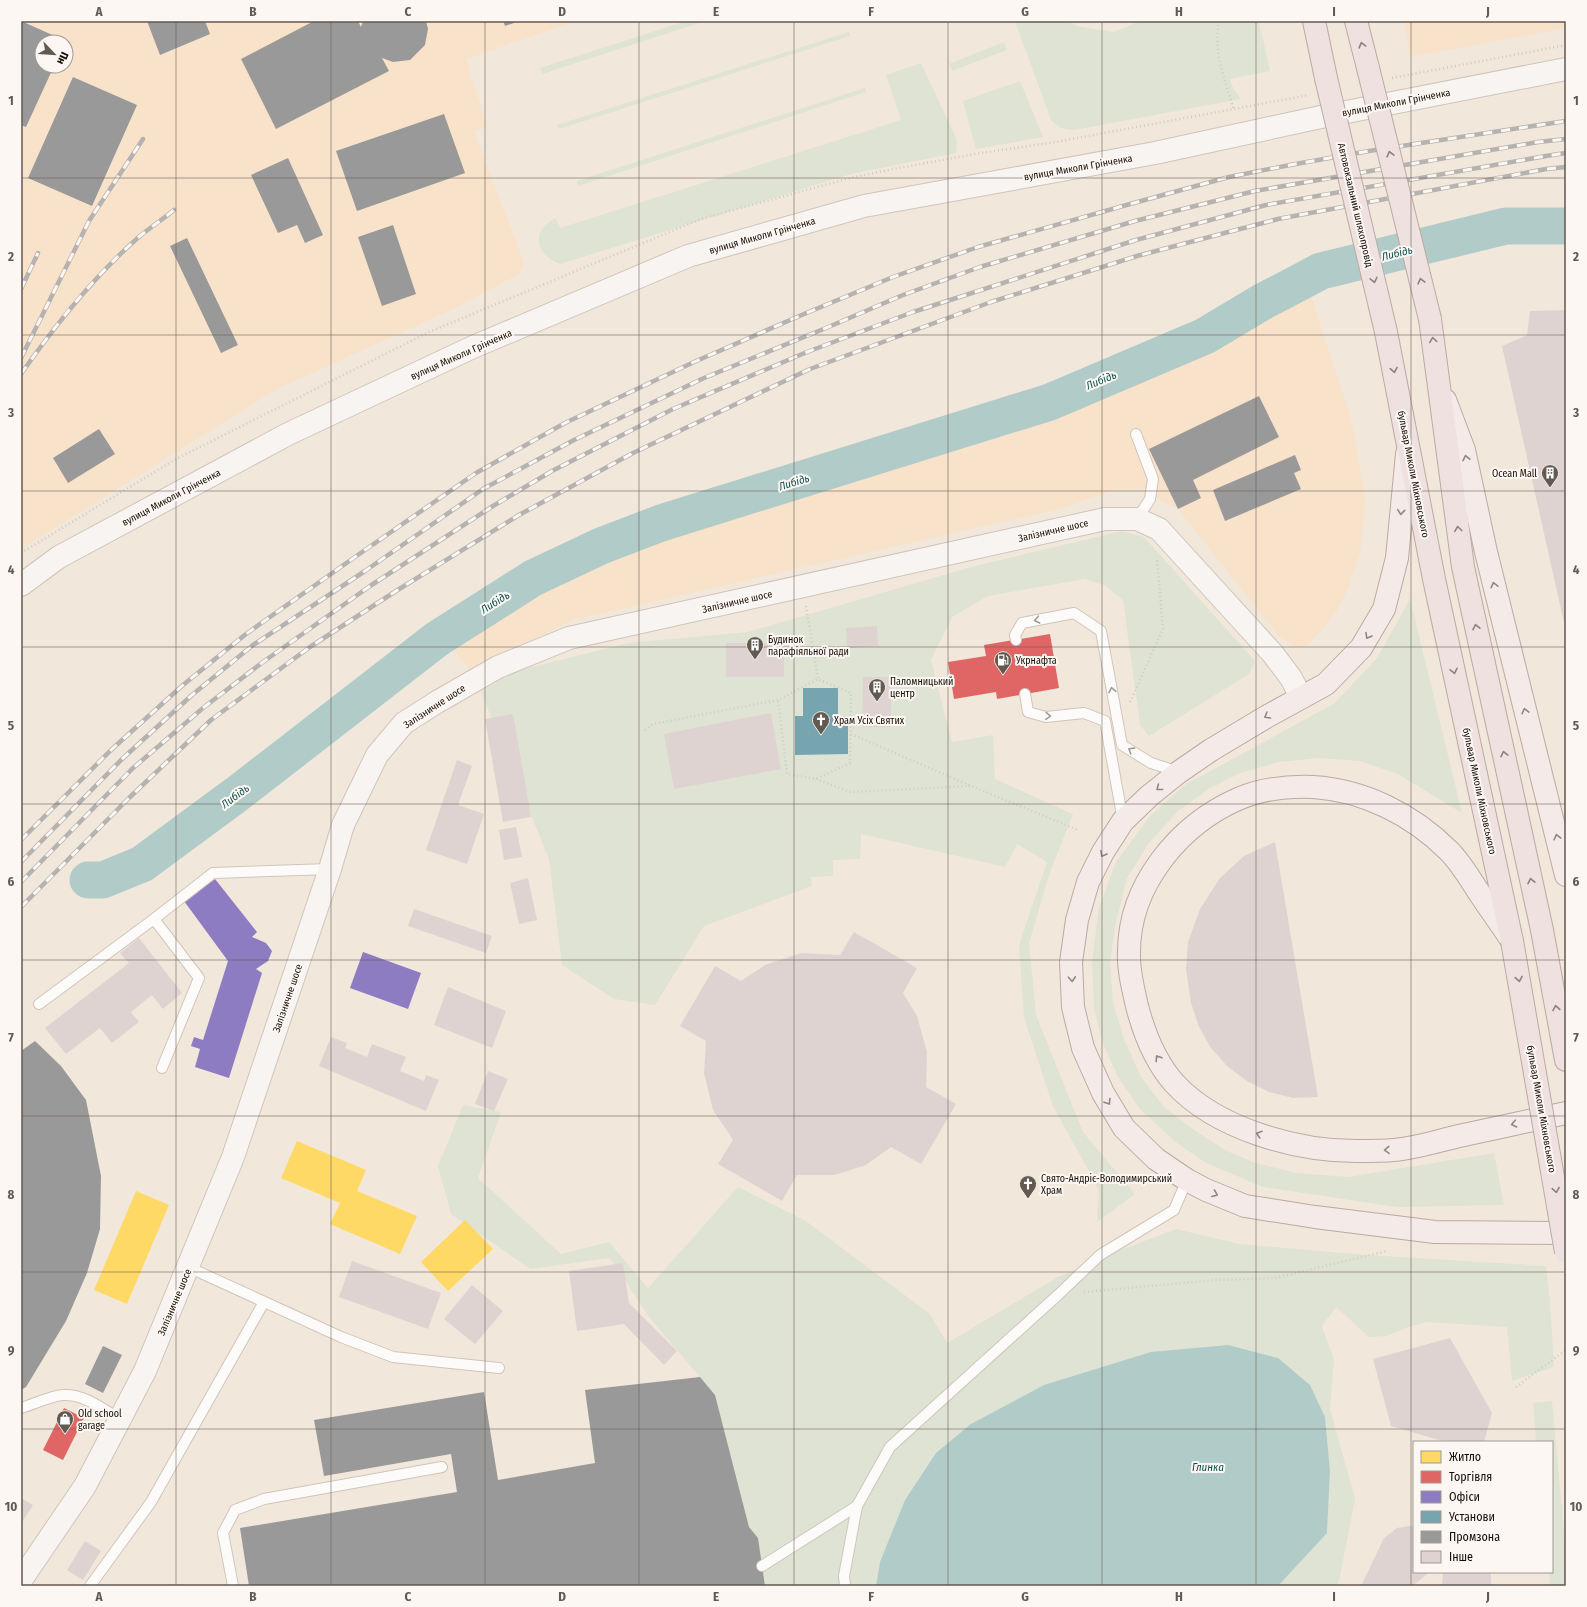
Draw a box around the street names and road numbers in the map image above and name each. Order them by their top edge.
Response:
street label: вулиця Миколи Грінченка [1341,86,1451,119]
street label: Автовокзальний шляхопровід [1335,142,1376,268]
street label: вулиця Миколи Грінченка [1023,152,1133,183]
street label: вулиця Миколи Грінченка [708,214,817,257]
street label: вулиця Миколи Грінченка [408,326,514,383]
street label: бульвар Миколи Міхновського [1395,409,1432,539]
street label: вулиця Миколи Грінченка [120,466,223,529]
street label: Залізничне шосе [1017,516,1089,545]
street label: Залізничне шосе [701,587,773,616]
street label: Залізничне шосе [401,681,468,731]
street label: бульвар Миколи Міхновського [1460,727,1499,856]
street label: Залізничне шосе [270,962,305,1034]
street label: бульвар Миколи Міхновського [1524,1044,1559,1174]
street label: Залізничне шосе [155,1267,194,1338]

